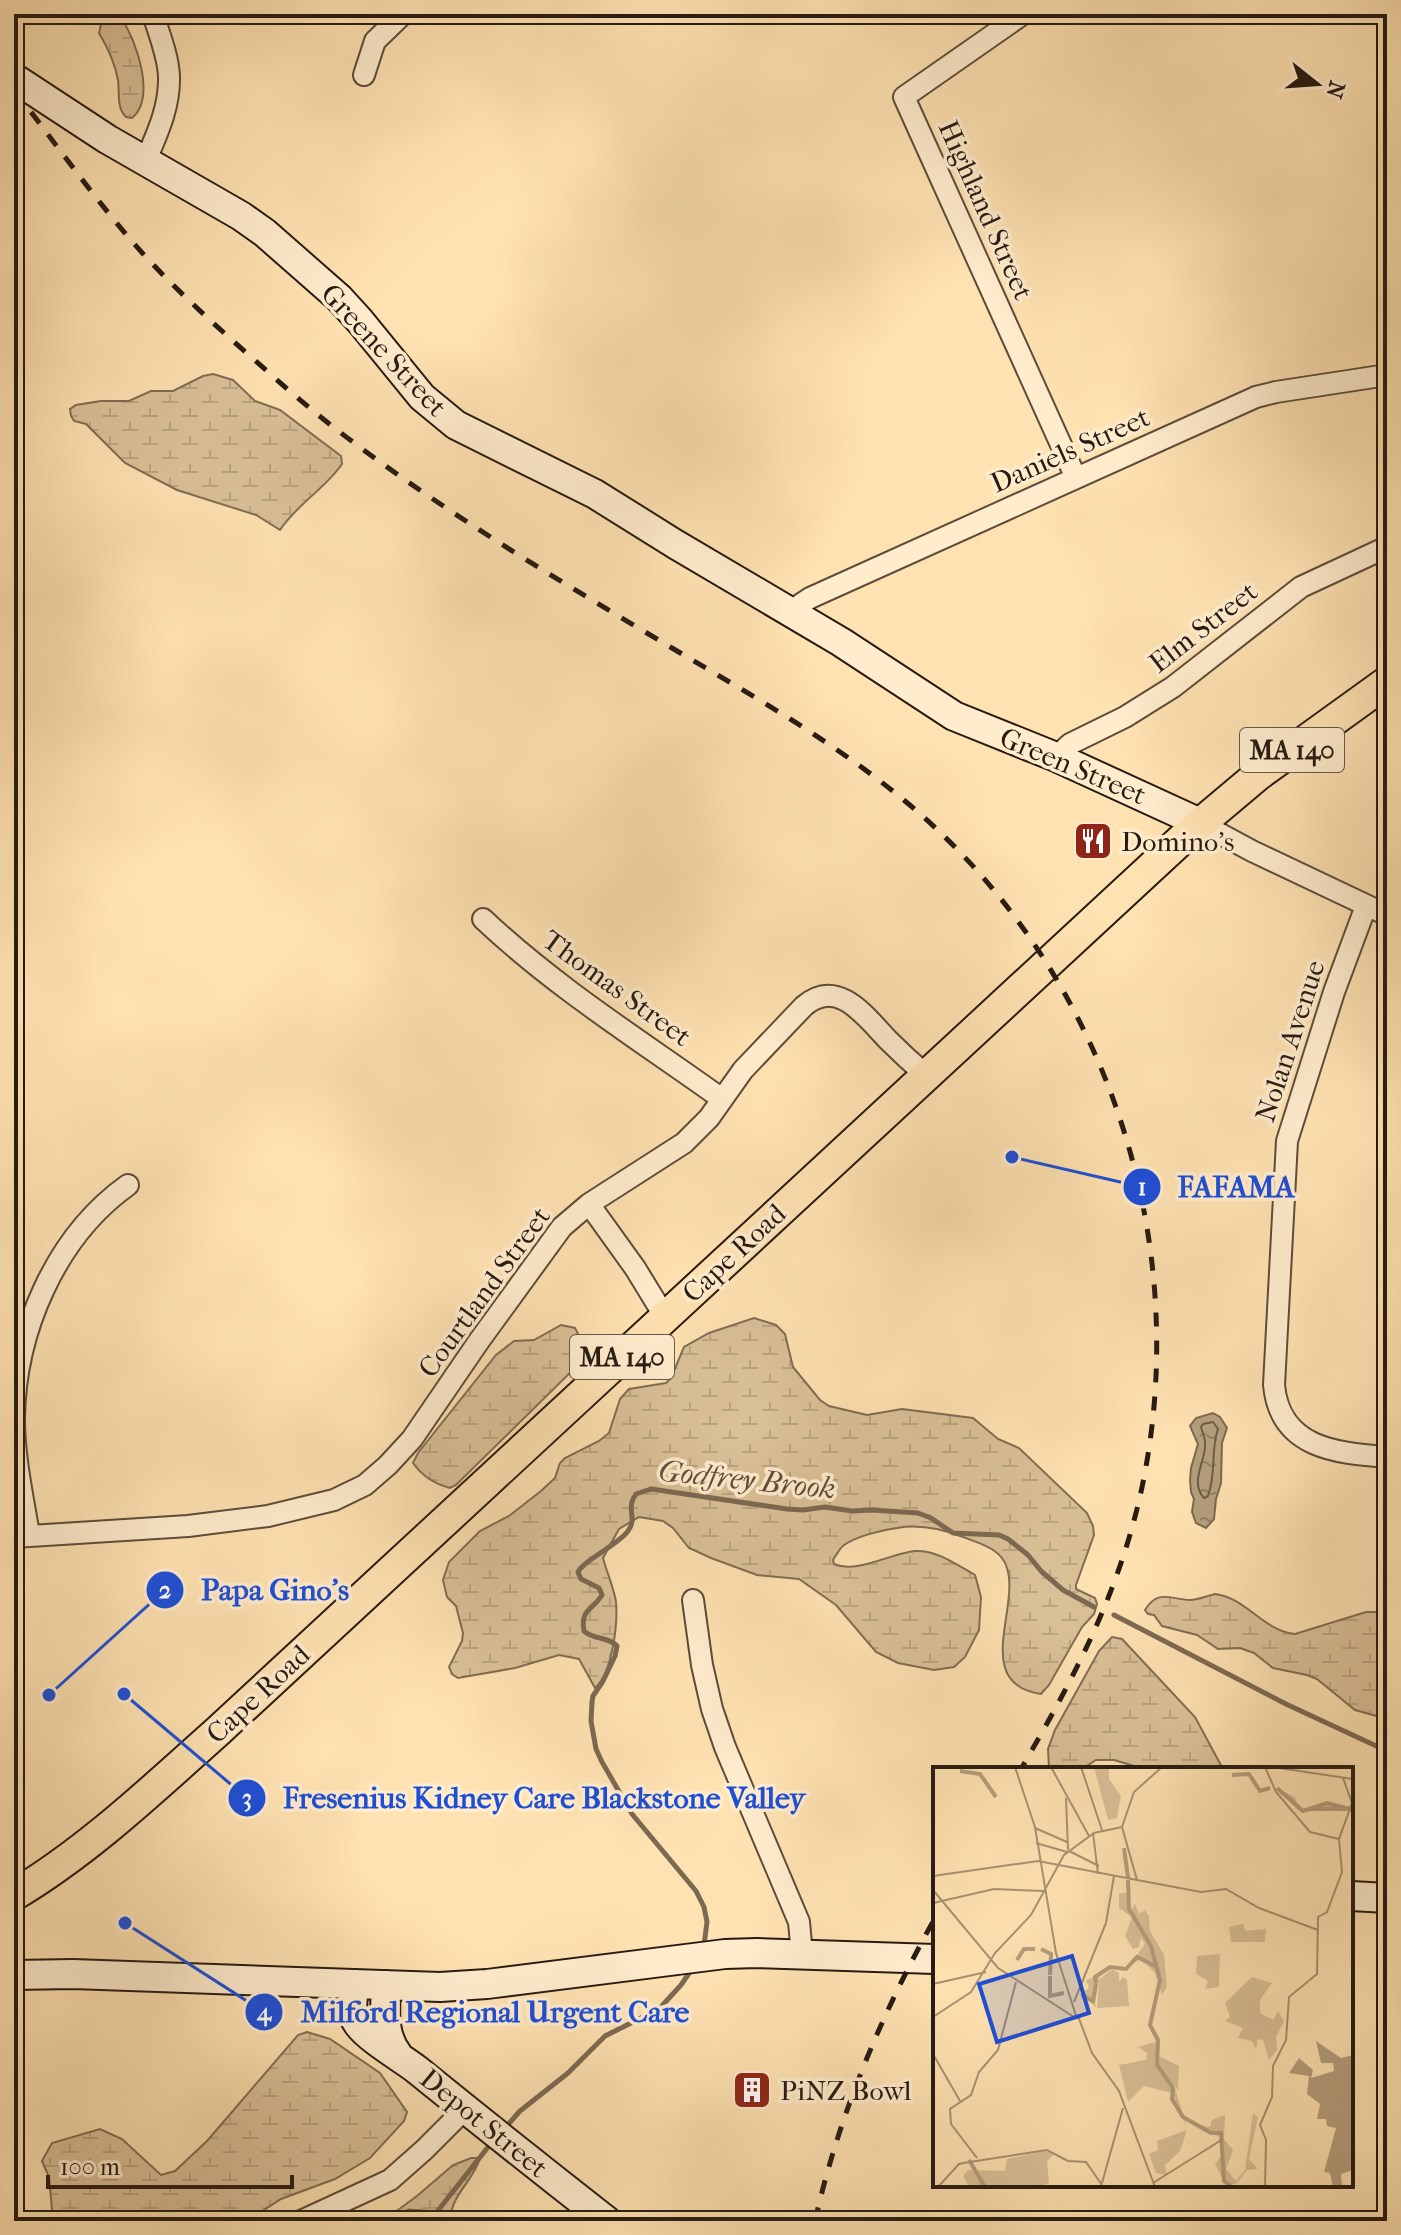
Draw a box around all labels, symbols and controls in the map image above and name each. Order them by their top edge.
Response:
north arrow [1277,44,1357,124]
text: N [1320,78,1350,102]
street label: Highland Street [932,115,1040,305]
street label: Greene Street [314,277,454,423]
street label: Daniels Street [985,400,1155,500]
street label: Elm Street [1142,575,1264,679]
street label: Green Street [995,720,1151,812]
road number: MA 140 [1240,728,1344,772]
restaurant icon: Domino's [1072,820,1114,862]
place label: Domino's [1121,825,1234,858]
street label: Thomas Street [536,923,698,1053]
street label: Nolan Avenue [1248,956,1332,1126]
callout: FAFAMA [1122,1160,1311,1214]
text: FAFAMA [1177,1170,1296,1205]
text: 1 [1138,1173,1146,1201]
street label: Cape Road [676,1196,793,1309]
street label: Courtland Street [411,1200,557,1384]
road number: MA 140 [570,1335,674,1379]
water label: Godfrey Brook [657,1453,837,1507]
callout: Papa Gino's [145,1563,365,1617]
text: Papa Gino's [201,1573,349,1608]
text: 2 [159,1576,171,1604]
street label: Cape Road [200,1637,317,1750]
inset map [933,1767,1353,2187]
callout: Fresenius Kidney Care Blackstone Valley [227,1771,821,1825]
text: Fresenius Kidney Care Blackstone Valley [283,1781,807,1816]
text: 3 [242,1784,252,1812]
callout: Milford Regional Urgent Care [244,1985,705,2039]
text: Milford Regional Urgent Care [301,1995,690,2030]
text: 4 [256,1998,273,2027]
street label: Depot Street [414,2062,554,2184]
building icon: PiNZ Bowl [731,2069,773,2111]
place label: PiNZ Bowl [780,2074,912,2107]
scale bar [48,2139,292,2189]
text: 100 m [60,2153,120,2181]

